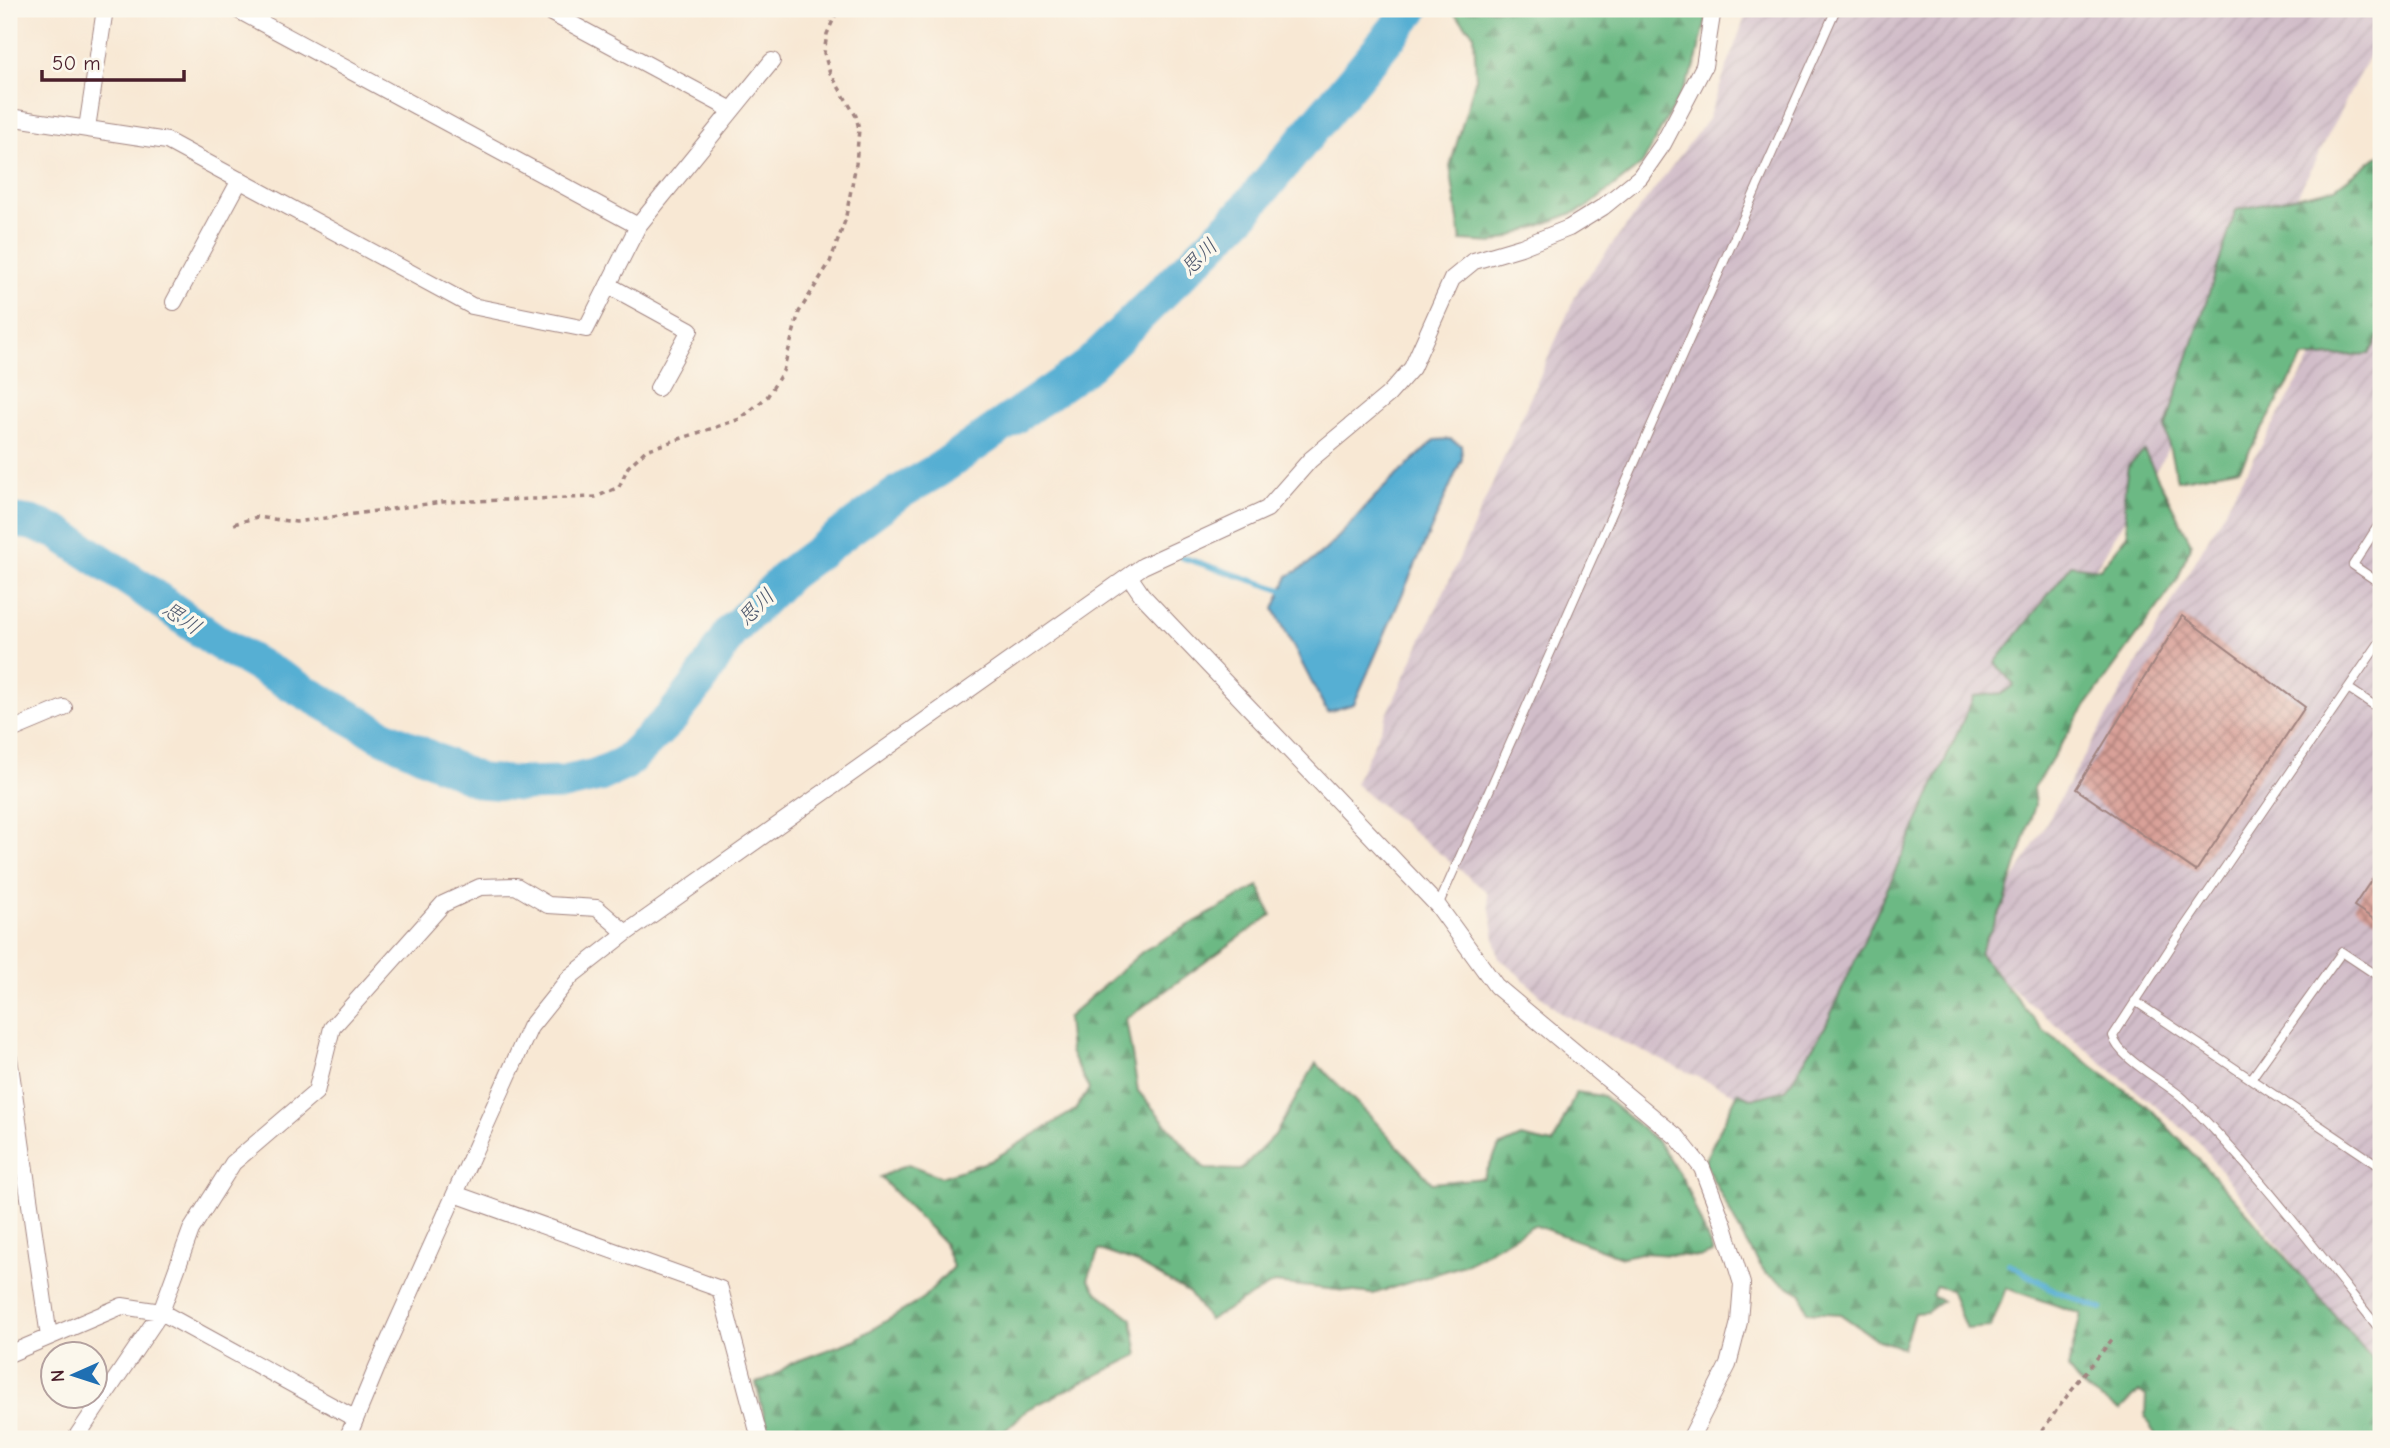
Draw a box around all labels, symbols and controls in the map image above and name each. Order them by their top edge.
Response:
scale bar [42,38,184,82]
text: 50 m [52,51,101,75]
water label: 思川 [1176,234,1222,280]
water label: 思川 [733,584,779,630]
water label: 思川 [158,596,206,640]
north arrow [38,1340,108,1410]
text: N [47,1369,69,1383]

